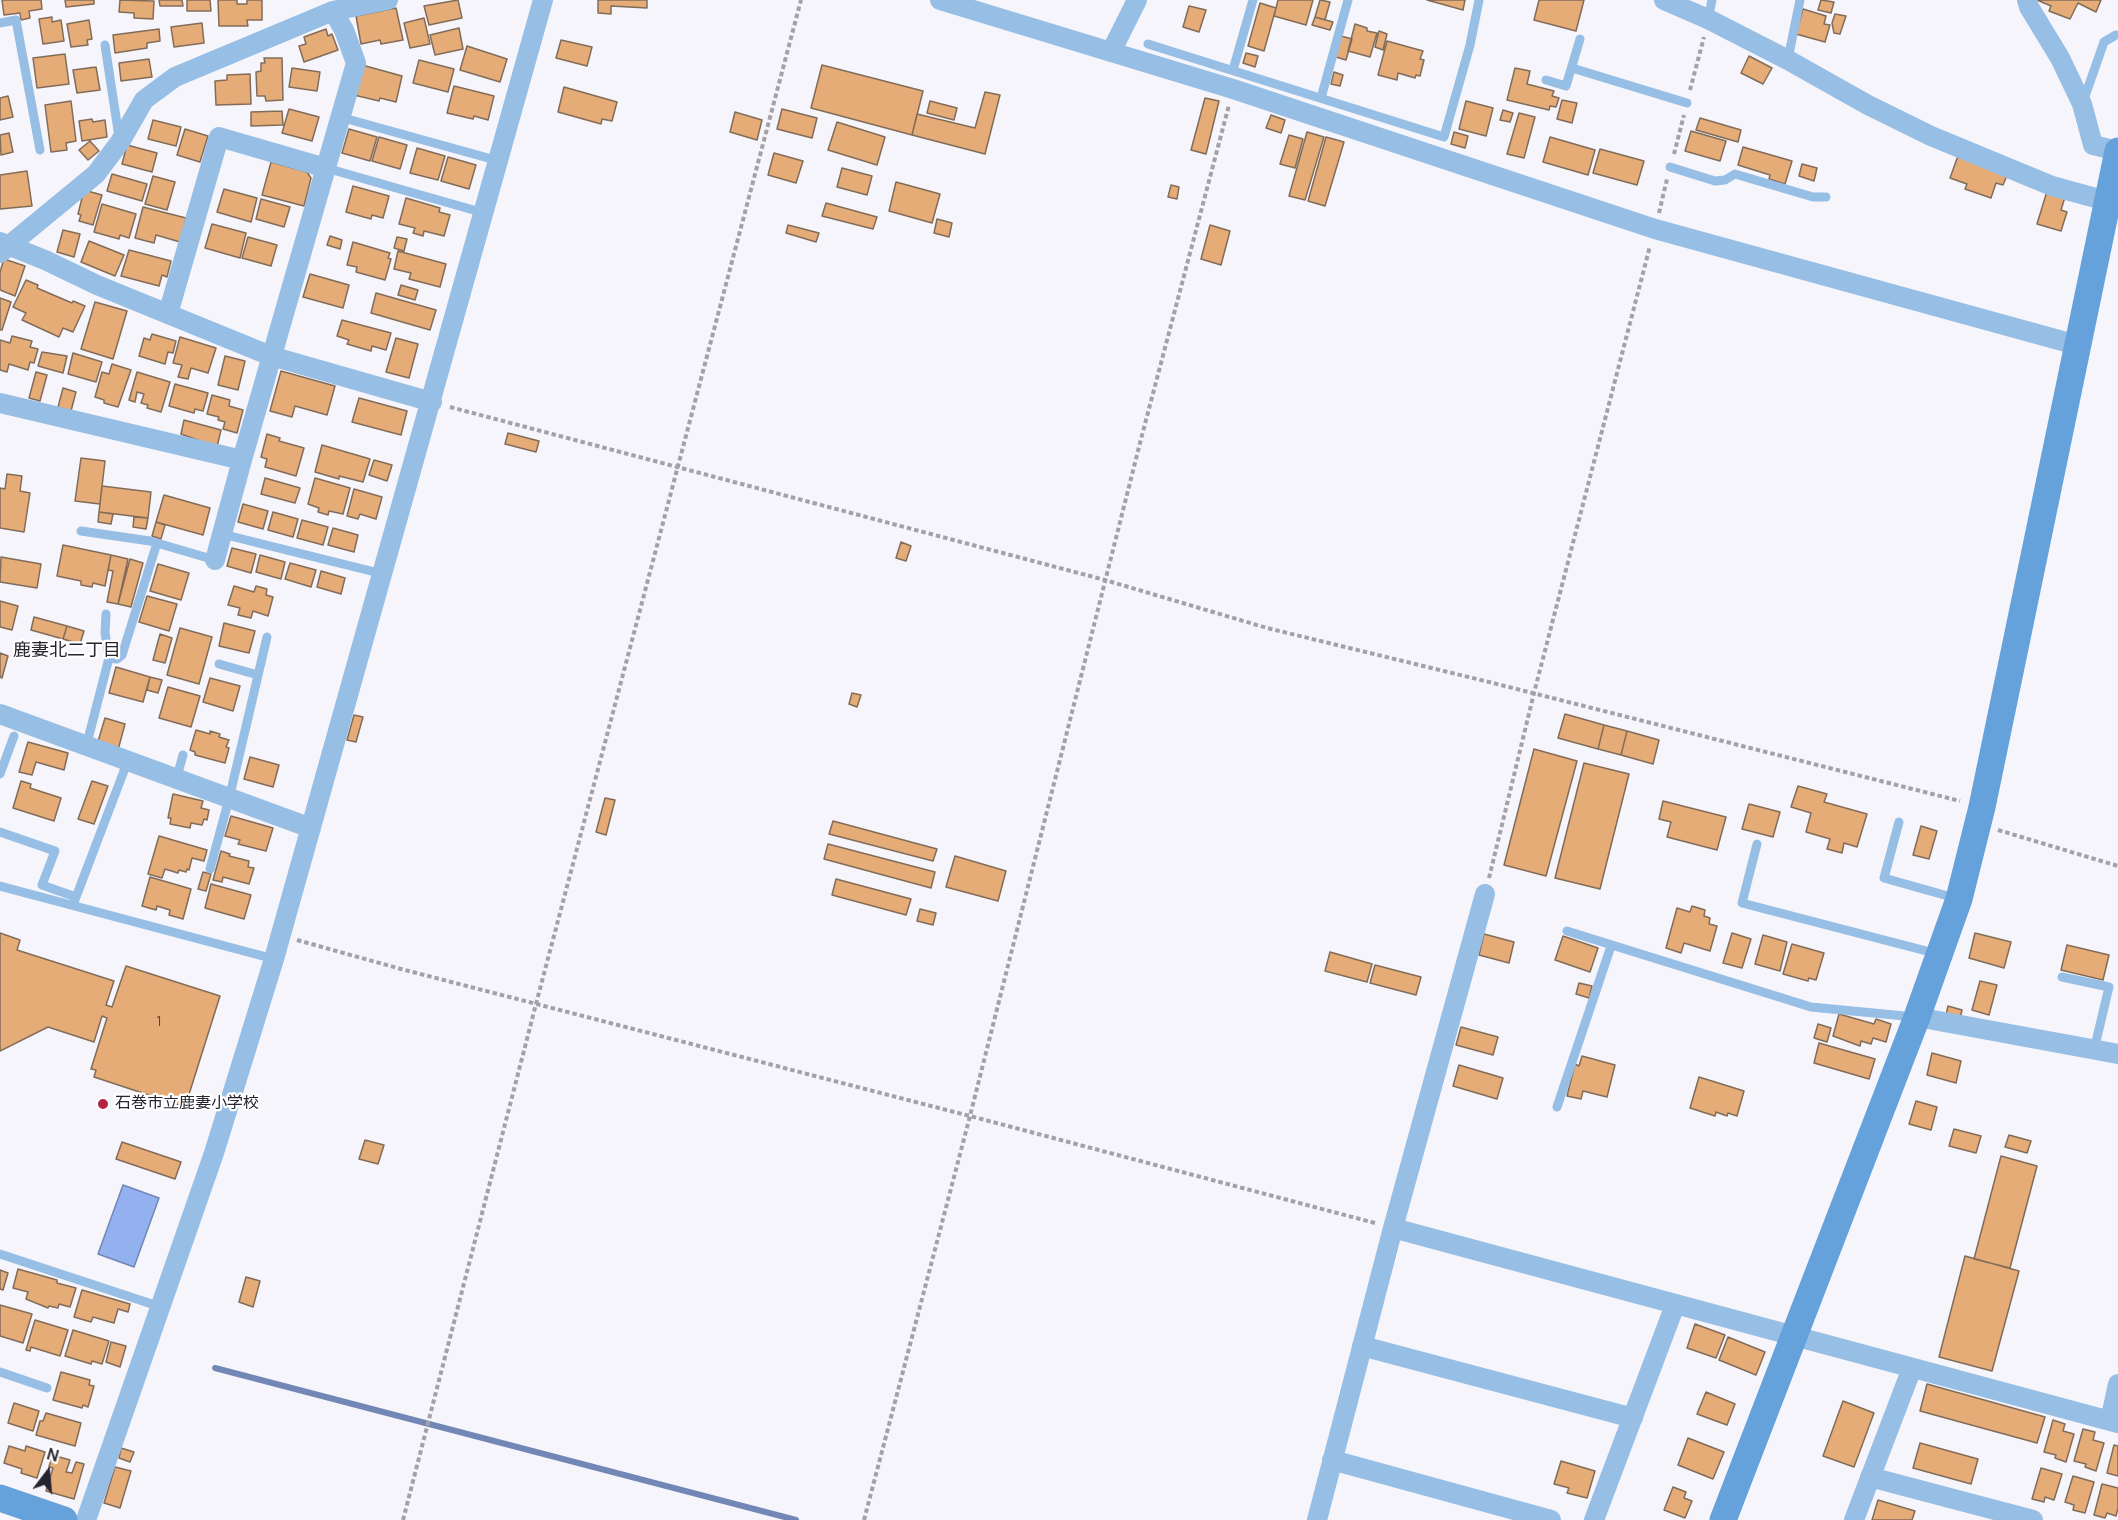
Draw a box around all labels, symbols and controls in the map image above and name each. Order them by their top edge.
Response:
district label: 鹿妻北二丁目 [13,640,121,662]
house number: 1 [156,1014,162,1030]
place label: 石巻市立鹿妻小学校 [115,1094,259,1114]
marker: 石巻市立鹿妻小学校 [96,1097,110,1111]
north arrow [18,1442,78,1502]
text: N [44,1443,62,1467]

